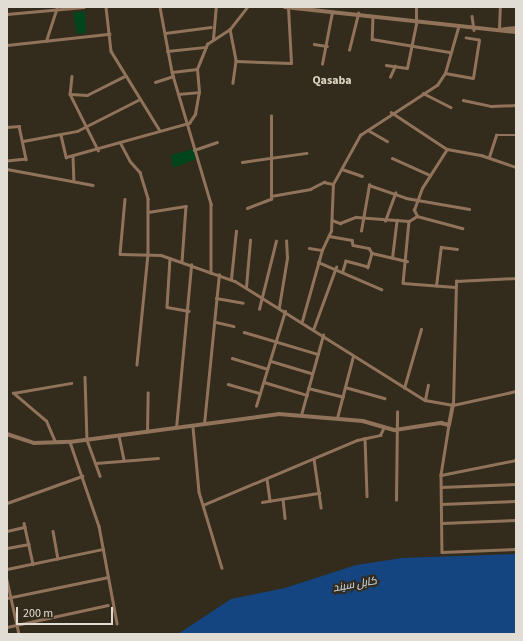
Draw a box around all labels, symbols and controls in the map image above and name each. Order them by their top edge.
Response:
district label: Qasaba [312,74,352,88]
water label: کابل سيند [332,575,378,595]
scale bar [18,599,115,625]
text: 200 m [23,605,53,622]

